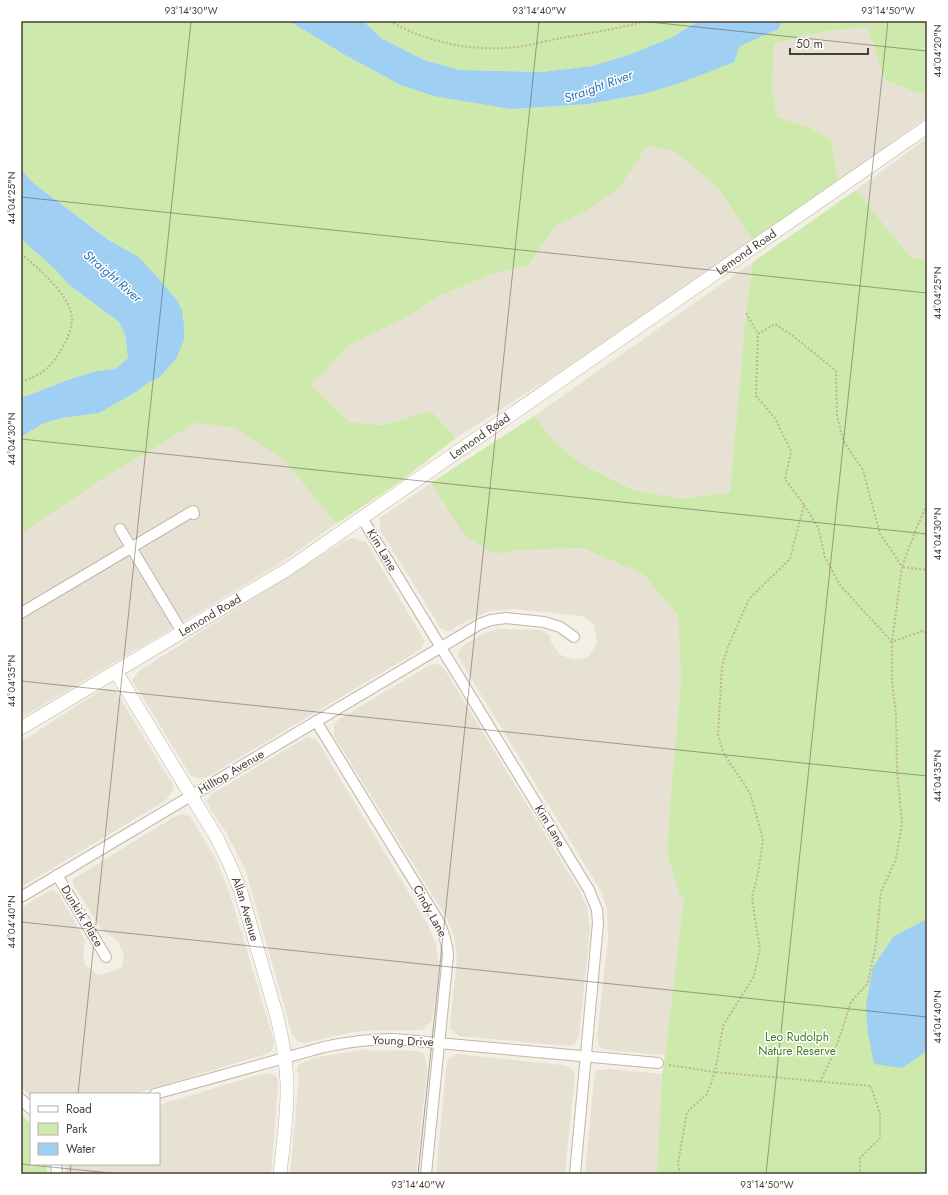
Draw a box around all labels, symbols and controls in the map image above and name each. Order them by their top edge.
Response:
text: 93°14'30"W [164,3,218,18]
text: 93°14'40"W [512,3,566,18]
text: 93°14'50"W [861,3,915,18]
text: 44°04'20"N [930,24,945,78]
scale bar [790,30,868,56]
text: 50 m [796,35,823,53]
water label: Straight River [561,65,636,108]
text: 44°04'25"N [4,172,19,224]
street label: Lemond Road [712,225,780,279]
water label: Straight River [79,246,147,308]
text: 44°04'25"N [930,267,945,319]
street label: Lemond Road [446,409,514,464]
text: 44°04'30"N [4,413,19,465]
text: 44°04'30"N [930,508,945,560]
street label: Kim Lane [362,525,402,575]
street label: Lemond Road [175,590,245,641]
text: 44°04'35"N [4,655,19,707]
street label: Hilltop Avenue [194,745,268,799]
text: 44°04'35"N [930,750,945,802]
street label: Kim Lane [530,801,570,851]
street label: Allan Avenue [227,874,264,943]
street label: Dunkirk Place [56,882,108,950]
street label: Cindy Lane [408,882,452,940]
text: 44°04'40"N [4,895,19,949]
text: 44°04'40"N [930,990,945,1044]
park label: Leo Rudolph Nature Reserve [758,1028,836,1060]
street label: Young Drive [372,1031,434,1051]
legend [30,1093,160,1165]
text: Road [66,1100,92,1118]
text: Park [66,1120,88,1138]
text: Water [66,1140,97,1158]
text: 93°14'40"W [391,1177,445,1192]
text: 93°14'50"W [740,1177,794,1192]

